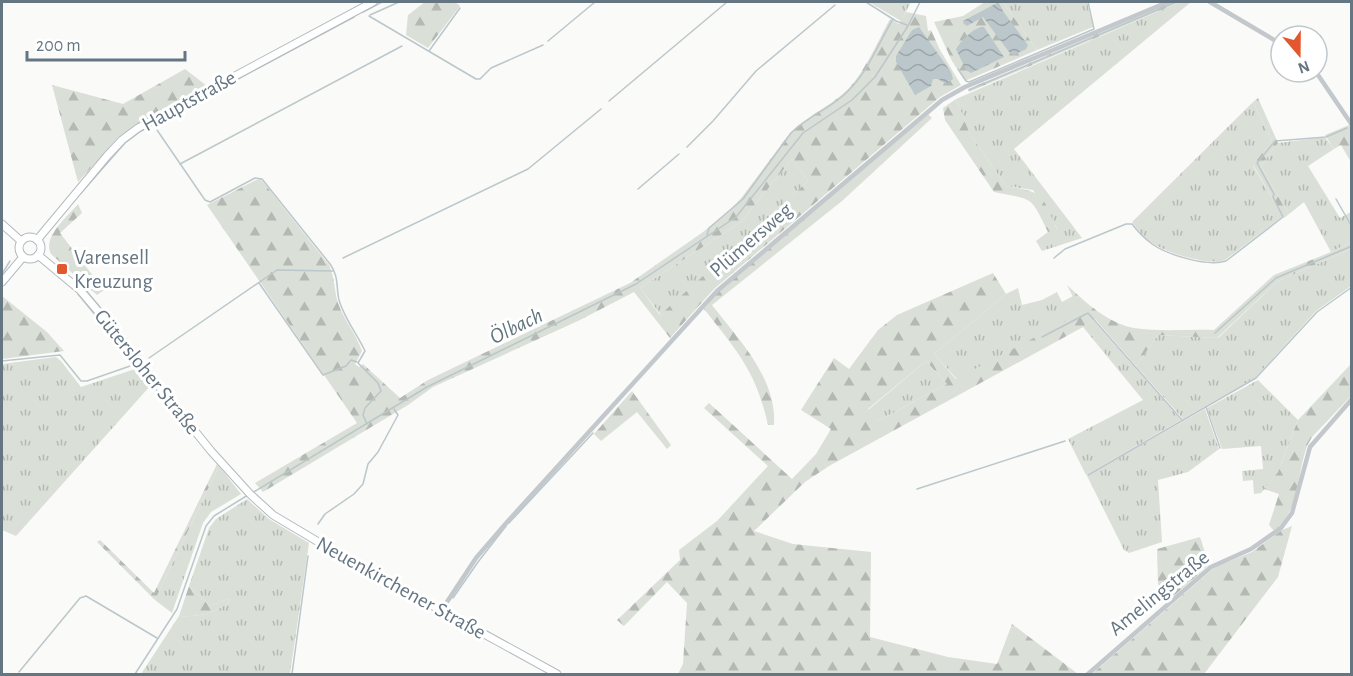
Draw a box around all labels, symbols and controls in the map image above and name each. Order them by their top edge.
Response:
scale bar [27,24,184,62]
north arrow [1269,24,1329,84]
text: 200 m [36,37,81,55]
text: N [1296,58,1312,77]
street label: Hauptstraße [139,67,239,135]
street label: Plümersweg [706,198,797,281]
place label: Varensell Kreuzung [74,247,153,292]
marker: Varensell Kreuzung [55,262,69,276]
water label: Ölbach [486,304,546,348]
street label: Gütersloher Straße [90,306,204,438]
street label: Neuenkirchener Straße [313,533,489,643]
street label: Amelingstraße [1105,547,1213,639]

